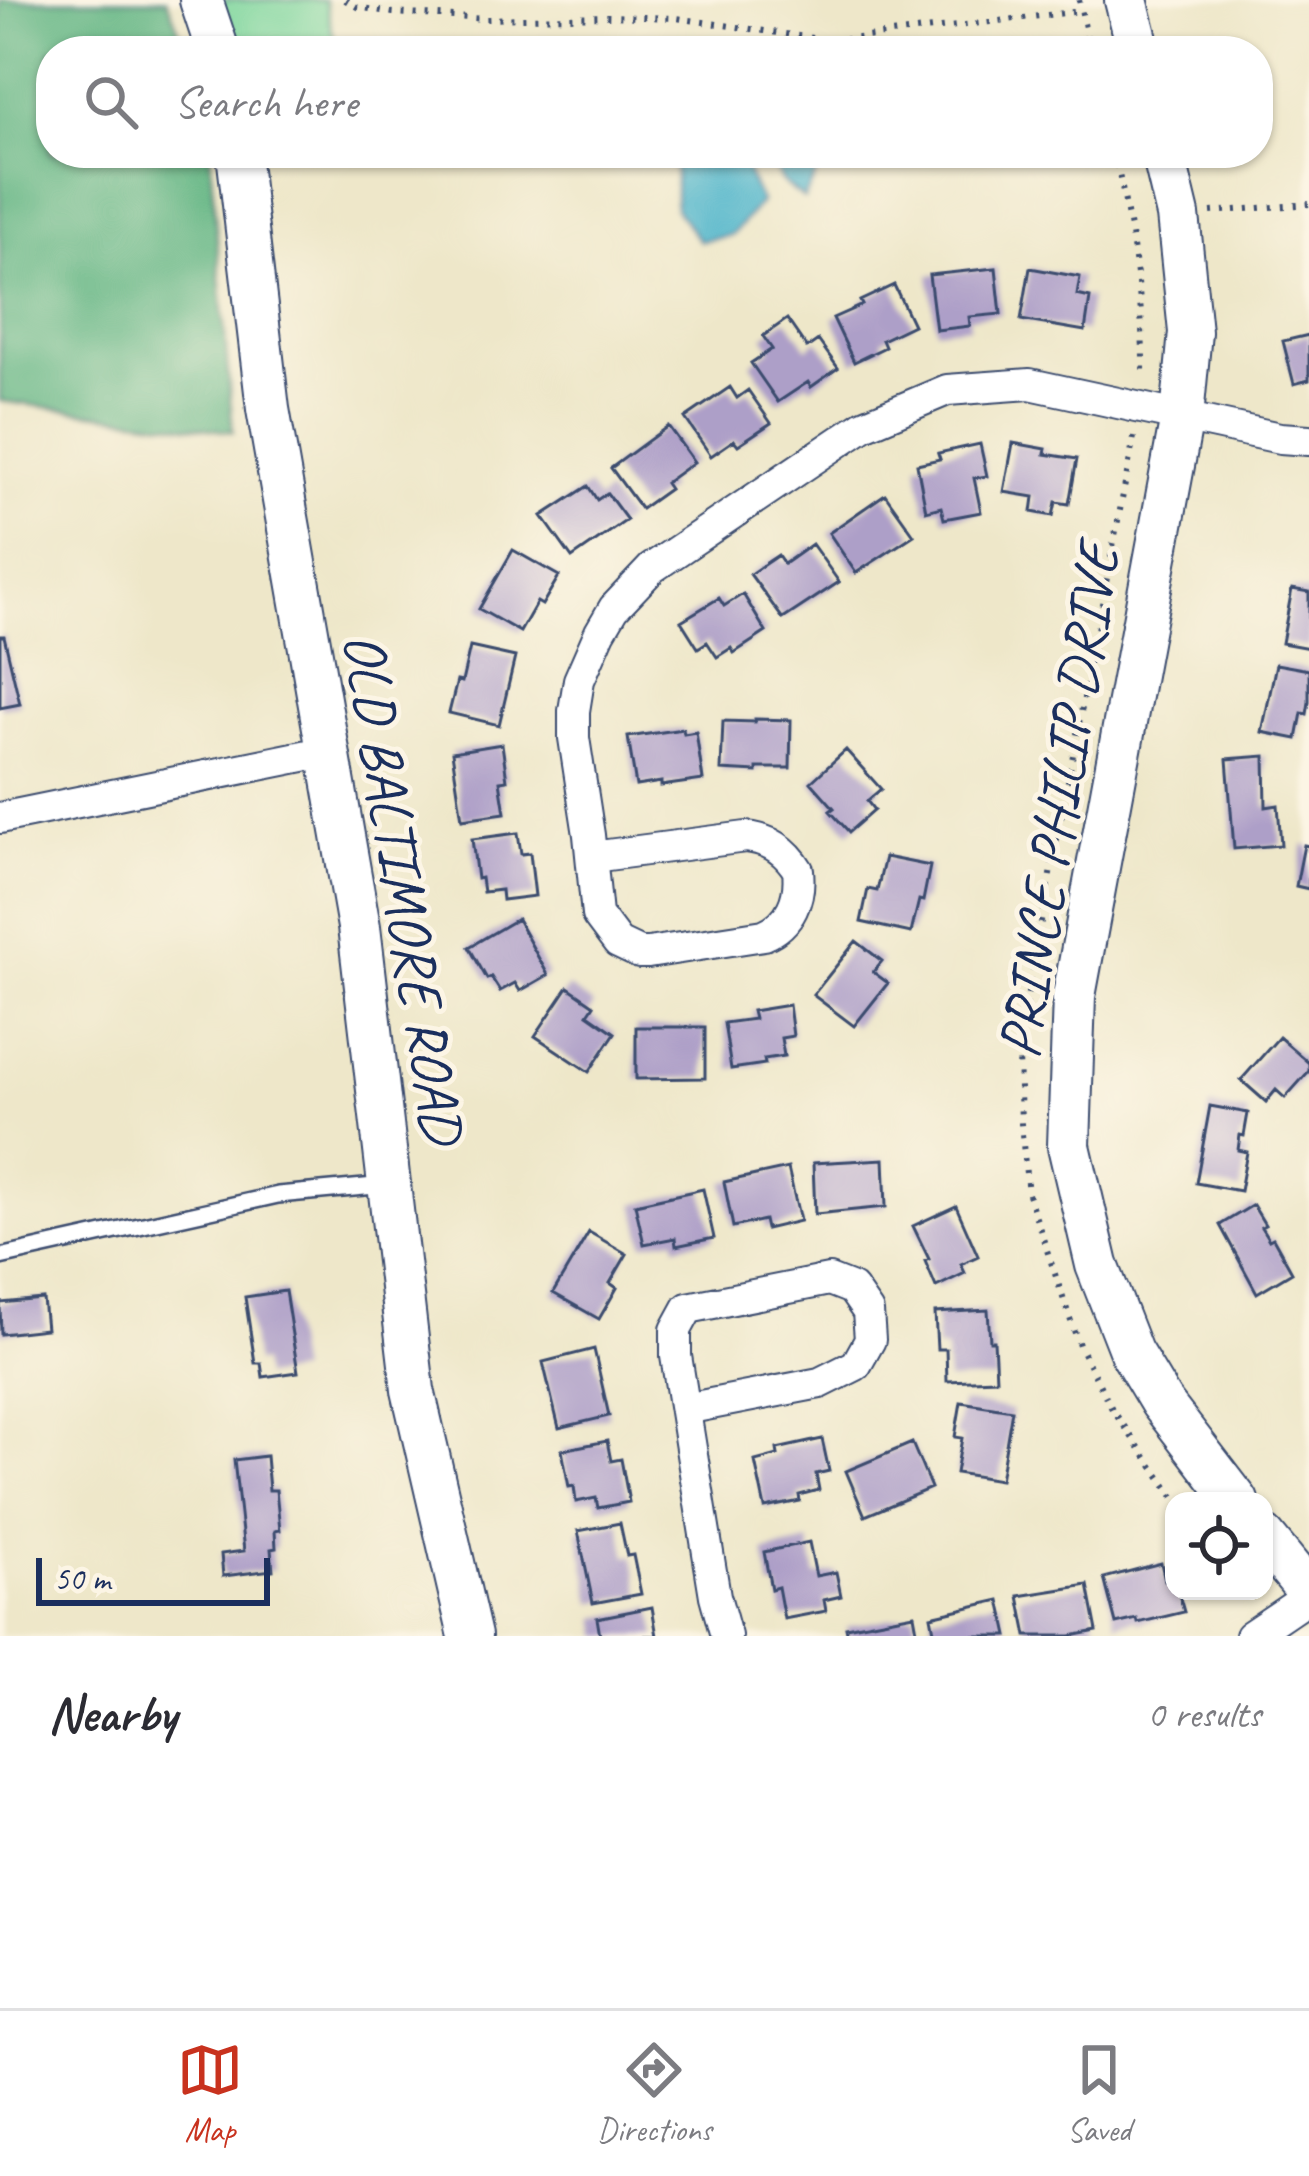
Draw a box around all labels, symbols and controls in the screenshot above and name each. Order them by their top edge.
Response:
search box [36,36,1273,168]
icon: search [78,69,144,135]
text: Search here [174,74,357,131]
street label: PRINCE PHILIP DRIVE [980,532,1137,1063]
street label: OLD BALTIMORE ROAD [326,627,483,1152]
map controls [1165,1492,1273,1600]
button: locate [1165,1492,1273,1600]
scale bar [36,1552,270,1605]
text: 50 m [54,1558,110,1600]
text: Nearby [48,1682,176,1746]
text: 0 results [1147,1690,1261,1739]
tab: Map [177,2037,243,2151]
tab: Directions [597,2037,712,2151]
tab: Saved [1066,2037,1132,2151]

